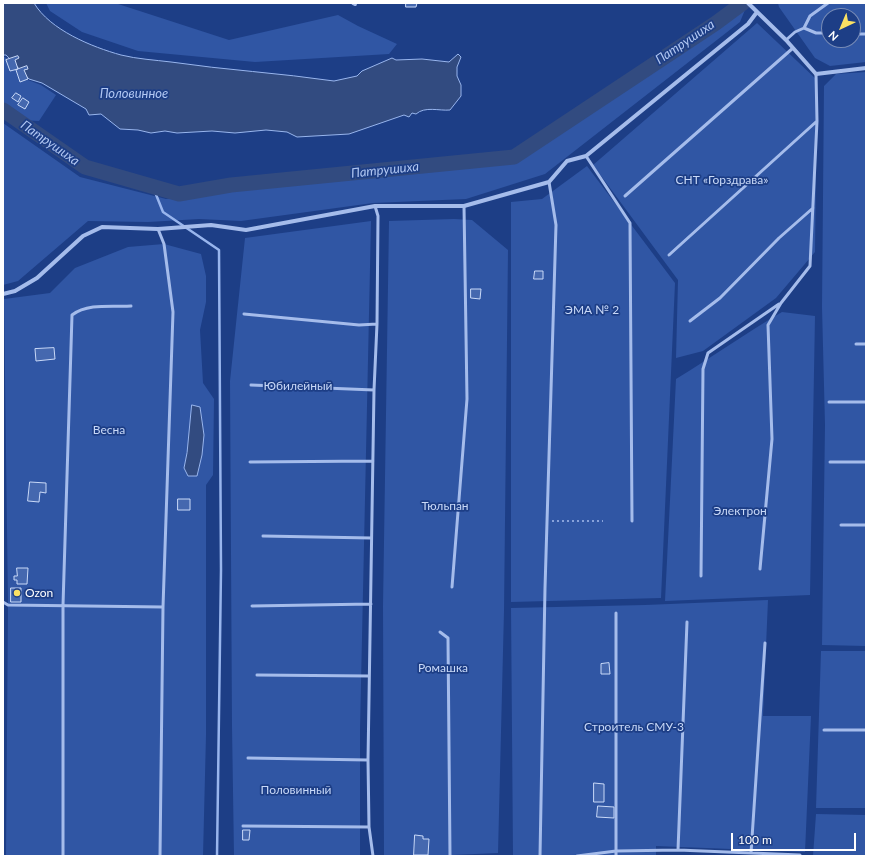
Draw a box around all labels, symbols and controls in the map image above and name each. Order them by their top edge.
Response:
north arrow [821,8,861,48]
water label: Патрушиха [652,17,718,67]
text: N [825,29,841,44]
water label: Половинное [100,86,168,102]
water label: Патрушиха [18,117,82,169]
water label: Патрушиха [350,159,420,181]
park label: СНТ «Горздрава» [676,173,768,187]
park label: ЭМА № 2 [565,303,619,317]
park label: Юбилейный [264,379,332,393]
park label: Весна [93,423,125,437]
park label: Тюльпан [421,499,469,513]
park label: Электрон [713,504,767,518]
place label: Ozon [25,586,53,600]
marker: Ozon [12,588,22,598]
park label: Ромашка [418,661,468,675]
park label: Строитель СМУ-3 [584,720,684,734]
park label: Половинный [260,783,332,797]
scale bar [733,825,858,851]
text: 100 m [738,832,772,847]

